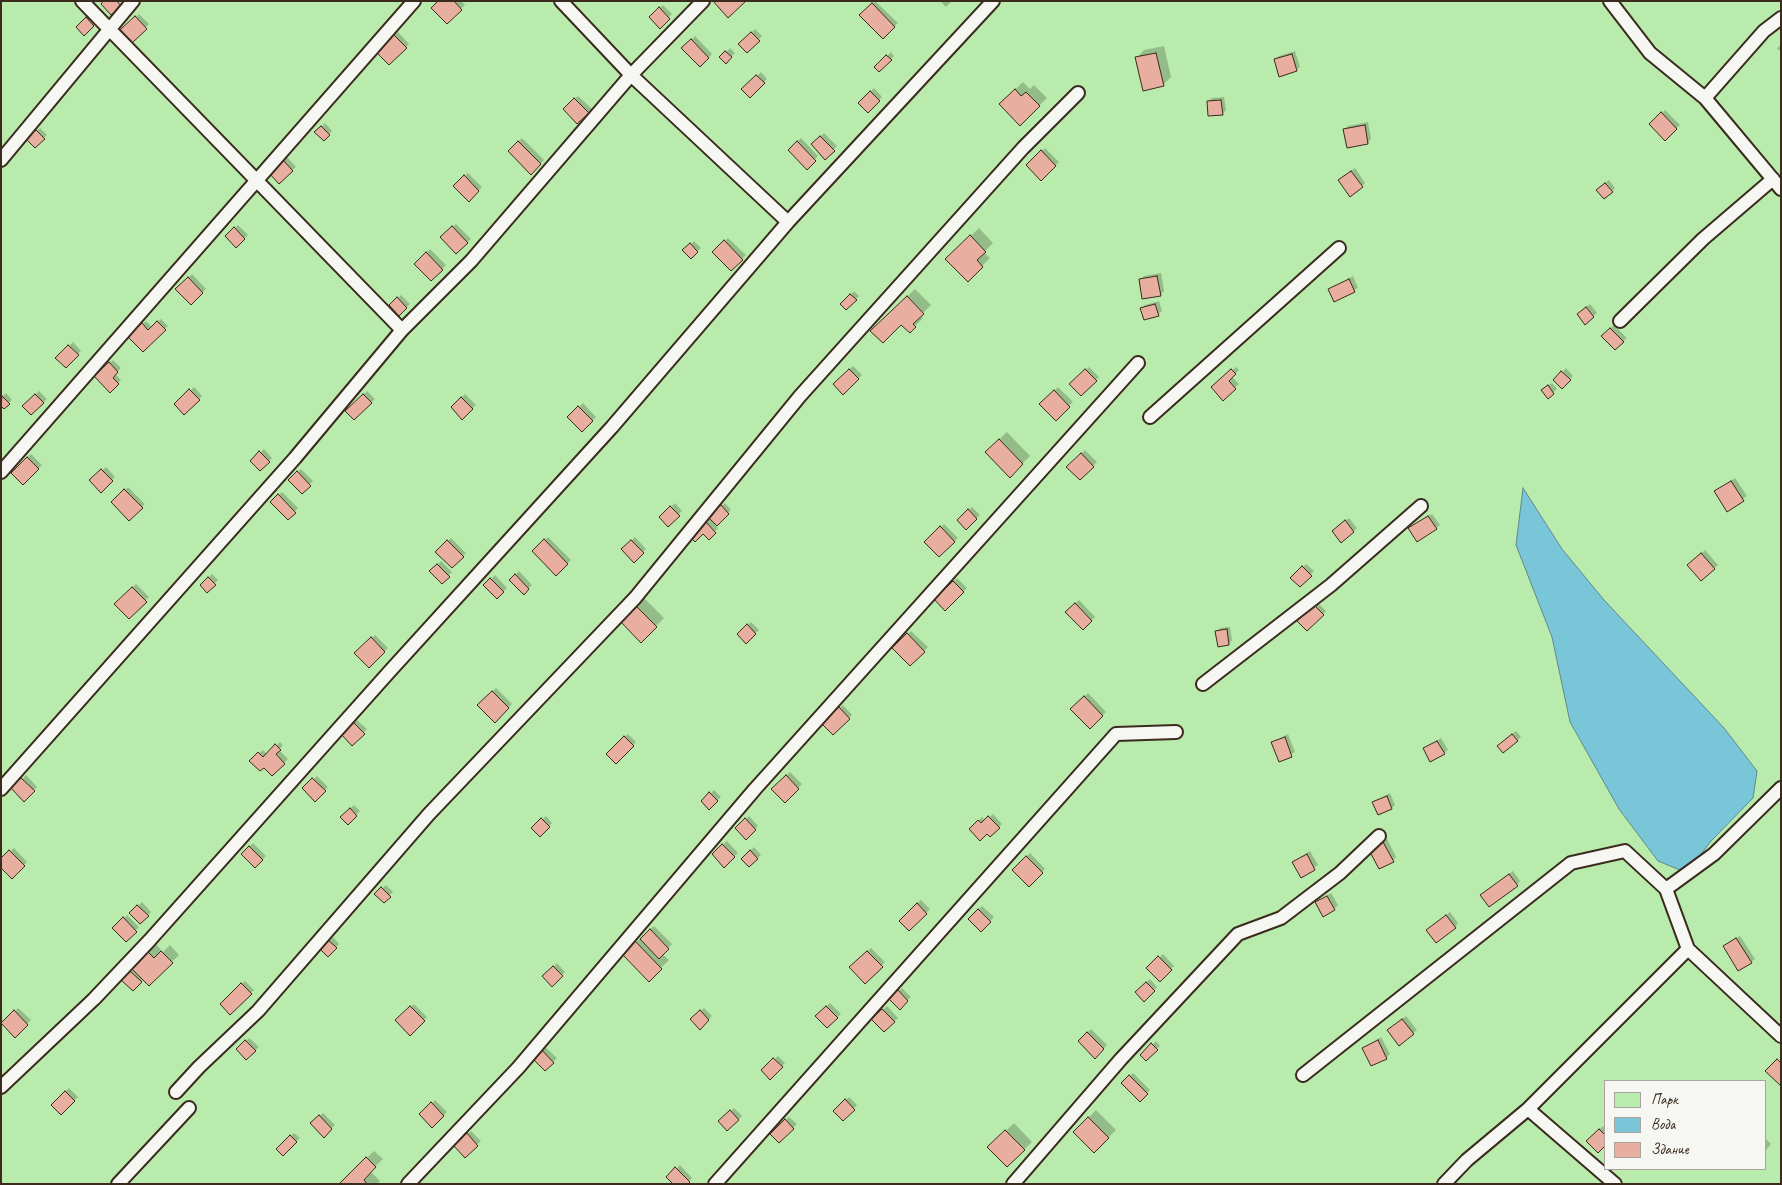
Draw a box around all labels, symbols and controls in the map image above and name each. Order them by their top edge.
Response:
legend [1604,1080,1767,1170]
text: Парк [1651,1090,1678,1109]
text: Вода [1651,1115,1675,1134]
text: Здание [1651,1140,1689,1159]

